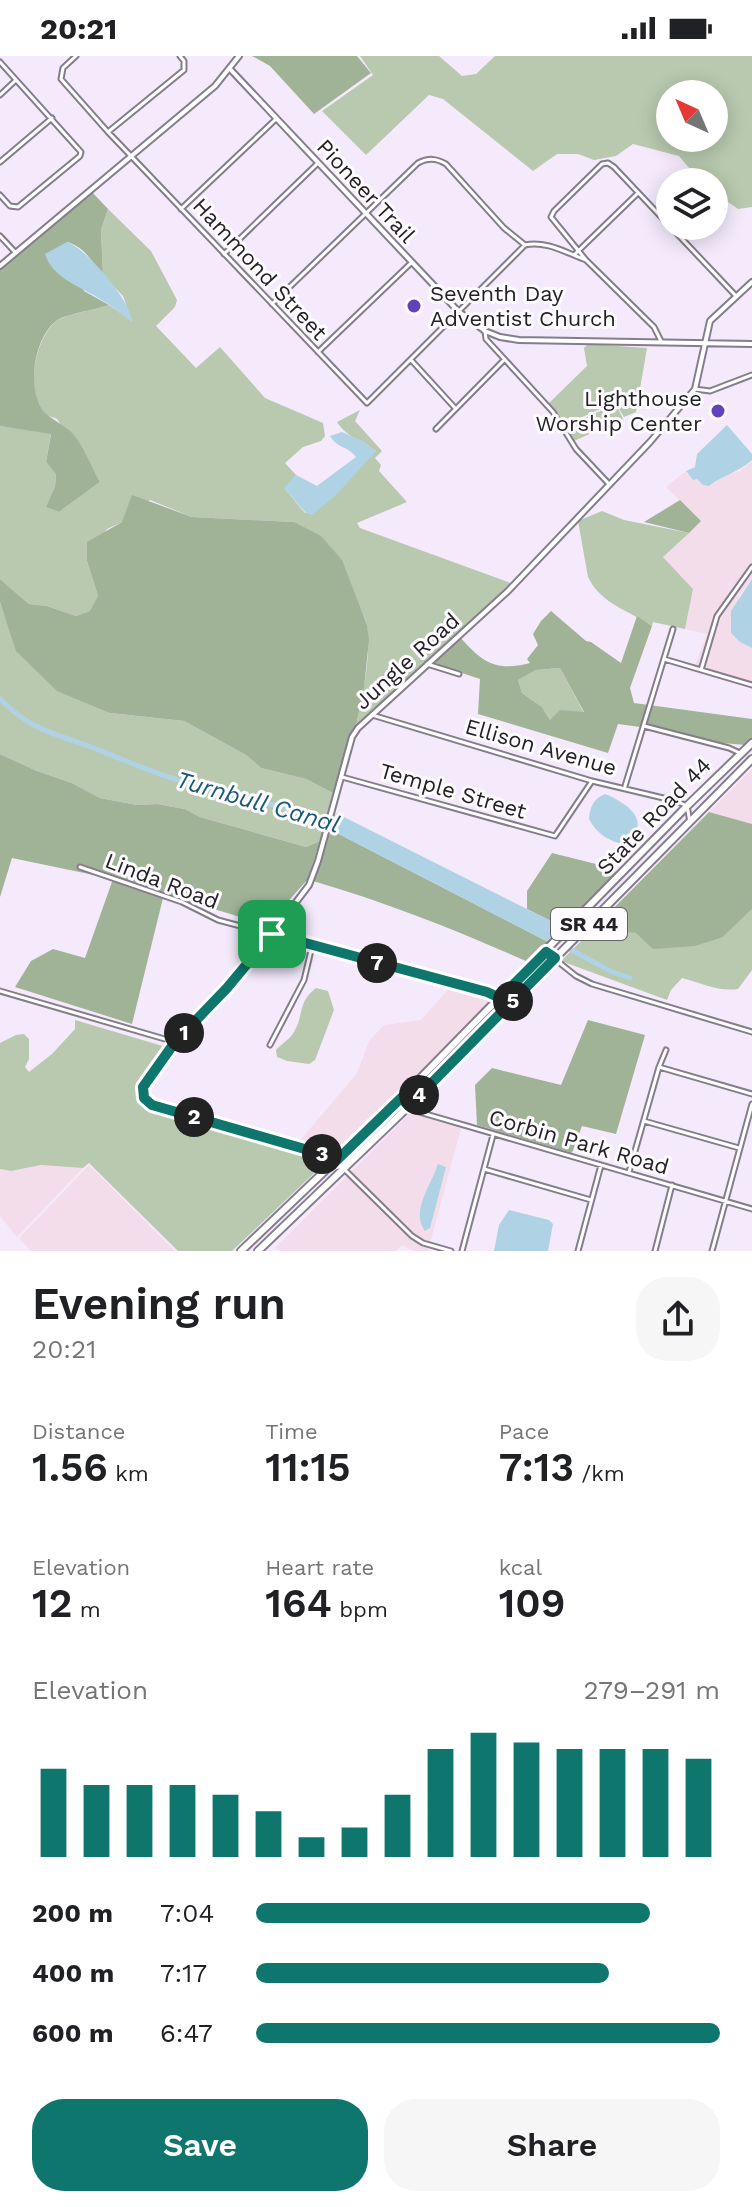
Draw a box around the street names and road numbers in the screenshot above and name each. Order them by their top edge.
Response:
street label: Pioneer Trail [312,134,420,248]
street label: Hammond Street [188,193,332,345]
street label: Jungle Road [350,608,464,714]
street label: Ellison Avenue [462,713,620,781]
street label: State Road 44 [592,752,716,880]
street label: Temple Street [377,758,529,824]
street label: Linda Road [102,848,222,914]
road number: SR 44 [551,908,627,940]
street label: Corbin Park Road [486,1104,672,1180]

